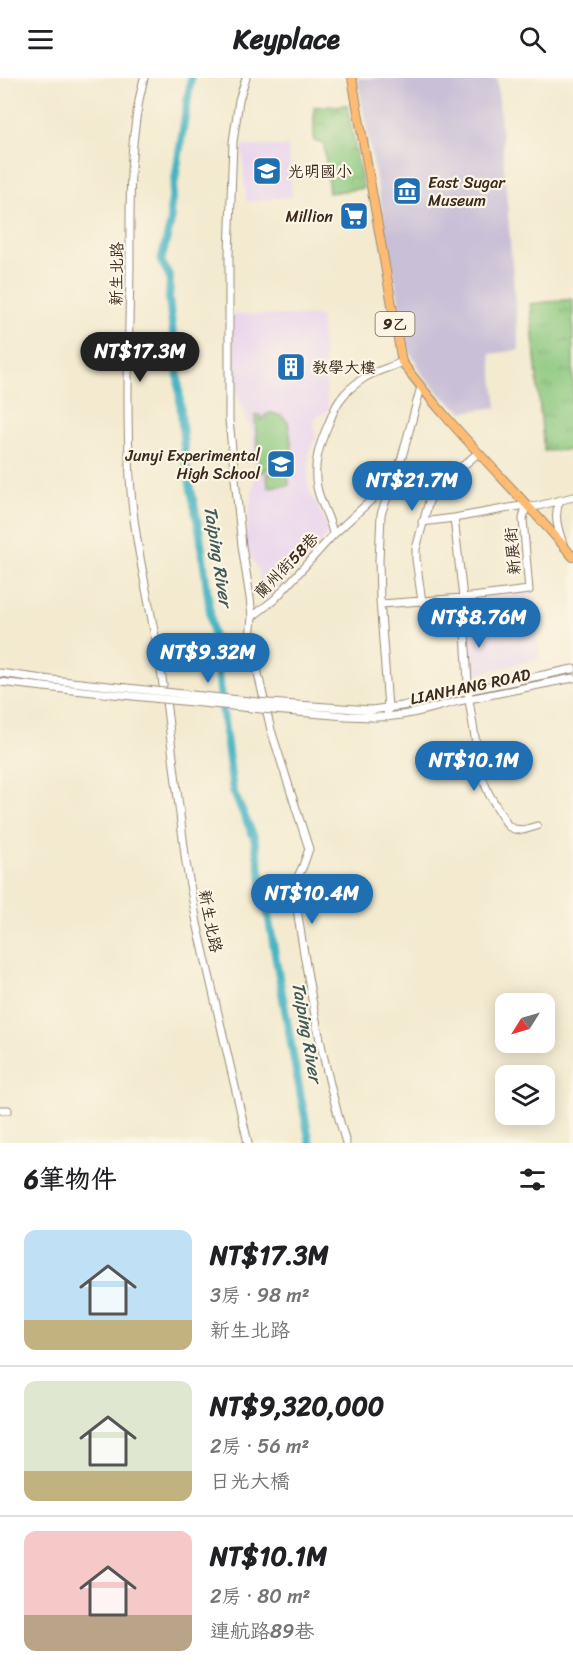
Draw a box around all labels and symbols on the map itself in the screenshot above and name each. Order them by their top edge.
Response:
school or university icon: 光明國小 [251,155,283,187]
place label: 光明國小 [288,157,352,186]
place label: East Sugar Museum [428,168,506,215]
museum icon: East Sugar Museum [391,175,423,207]
supermarket icon: Million [338,200,370,232]
place label: Million [285,202,333,231]
street label: 新生北路 [101,242,132,306]
road number: 9乙 [376,312,414,336]
pin: NT$17.3M [78,332,202,383]
building icon: 教學大樓 [275,351,307,383]
place label: 教學大樓 [312,353,376,382]
place label: Junyi Experimental High School [125,441,260,488]
school or university icon: Junyi Experimental High School [265,448,297,480]
pin: NT$21.7M [350,461,474,512]
water label: Taiping River [194,504,242,612]
street label: 蘭州街58巷 [247,525,326,605]
street label: 新展街 [496,526,529,576]
pin: NT$8.76M [417,598,541,649]
pin: NT$9.32M [146,633,270,684]
street label: LIANHANG ROAD [407,660,533,713]
pin: NT$10.1M [412,741,536,792]
pin: NT$10.4M [250,874,374,925]
street label: 新生北路 [190,887,231,955]
water label: Taiping River [282,979,332,1088]
north arrow [495,993,555,1053]

